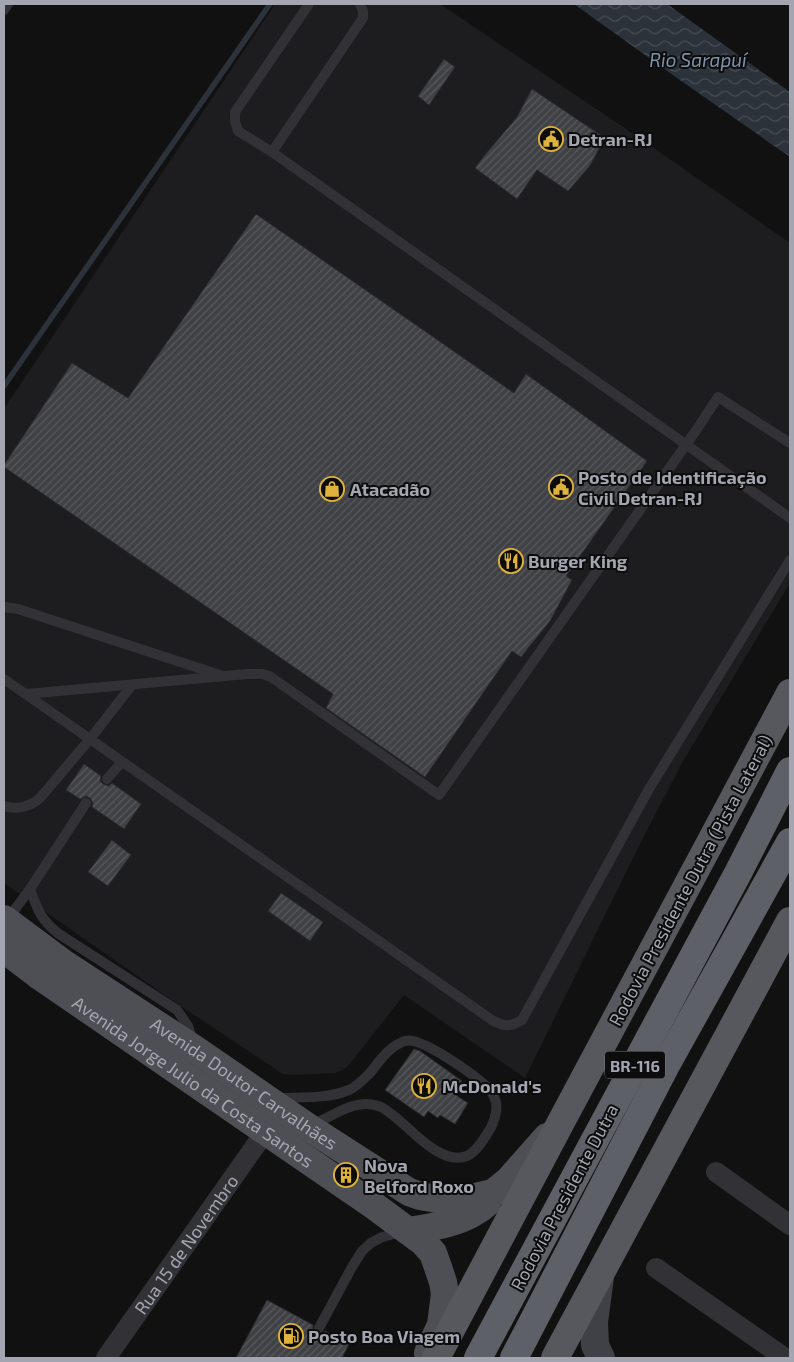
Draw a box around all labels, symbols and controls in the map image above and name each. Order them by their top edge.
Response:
water label: Rio Sarapuí [649,48,749,71]
public building icon: Detran-RJ [538,126,564,152]
place label: Detran-RJ [568,128,652,150]
place label: Posto de Identificação Civil Detran-RJ [578,466,767,509]
public building icon: Posto de Identificação Civil Detran-RJ [548,474,574,500]
shop icon: Atacadão [319,476,345,502]
place label: Atacadão [350,478,430,500]
restaurant icon: Burger King [498,548,524,574]
place label: Burger King [528,550,628,572]
street label: Rodovia Presidente Dutra (Pista Lateral) [604,731,776,1029]
street label: Avenida Jorge Julio da Costa Santos [68,991,318,1172]
street label: Avenida Doutor Carvalhães [147,1012,342,1154]
road number: BR-116 [605,1052,665,1078]
restaurant icon: McDonald's [411,1073,437,1099]
place label: McDonald's [442,1075,542,1097]
street label: Rodovia Presidente Dutra [506,1100,622,1294]
place label: Nova Belford Roxo [364,1154,474,1197]
building icon: Nova Belford Roxo [333,1162,359,1188]
street label: Rua 15 de Novembro [129,1170,243,1318]
fuel station icon: Posto Boa Viagem [278,1323,304,1349]
place label: Posto Boa Viagem [308,1325,460,1347]

